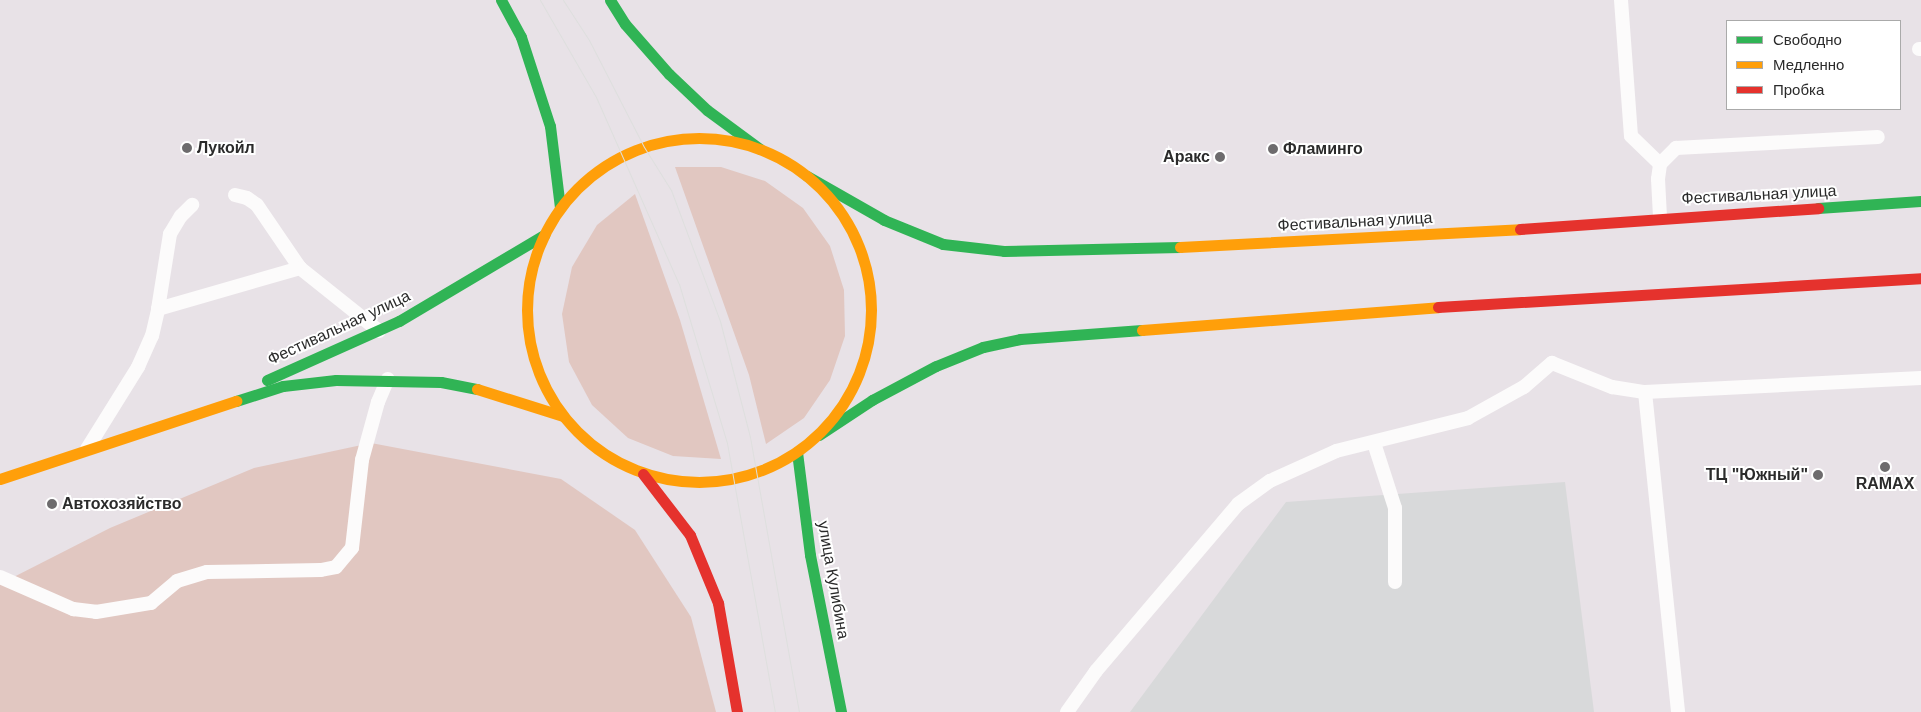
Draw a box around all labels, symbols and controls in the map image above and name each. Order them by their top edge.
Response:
legend [1726,20,1901,110]
text: Свободно [1773,31,1842,48]
text: Медленно [1773,56,1844,73]
text: Пробка [1773,81,1824,98]
place label: Лукойл [197,138,255,158]
place label: Фламинго [1283,139,1363,159]
marker: Лукойл [181,142,193,154]
marker: Фламинго [1267,143,1279,155]
place label: Аракс [1163,147,1210,167]
marker: Аракс [1214,151,1226,163]
street label: Фестивальная улица [1681,181,1837,209]
street label: Фестивальная улица [1277,208,1433,236]
street label: Фестивальная улица [265,287,413,369]
marker: RAMAX [1879,461,1891,473]
place label: ТЦ "Южный" [1706,465,1808,485]
marker: ТЦ "Южный" [1812,469,1824,481]
place label: RAMAX [1856,474,1914,494]
place label: Автохозяйство [62,494,182,514]
marker: Автохозяйство [46,498,58,510]
street label: улица Кулибина [813,519,853,641]

